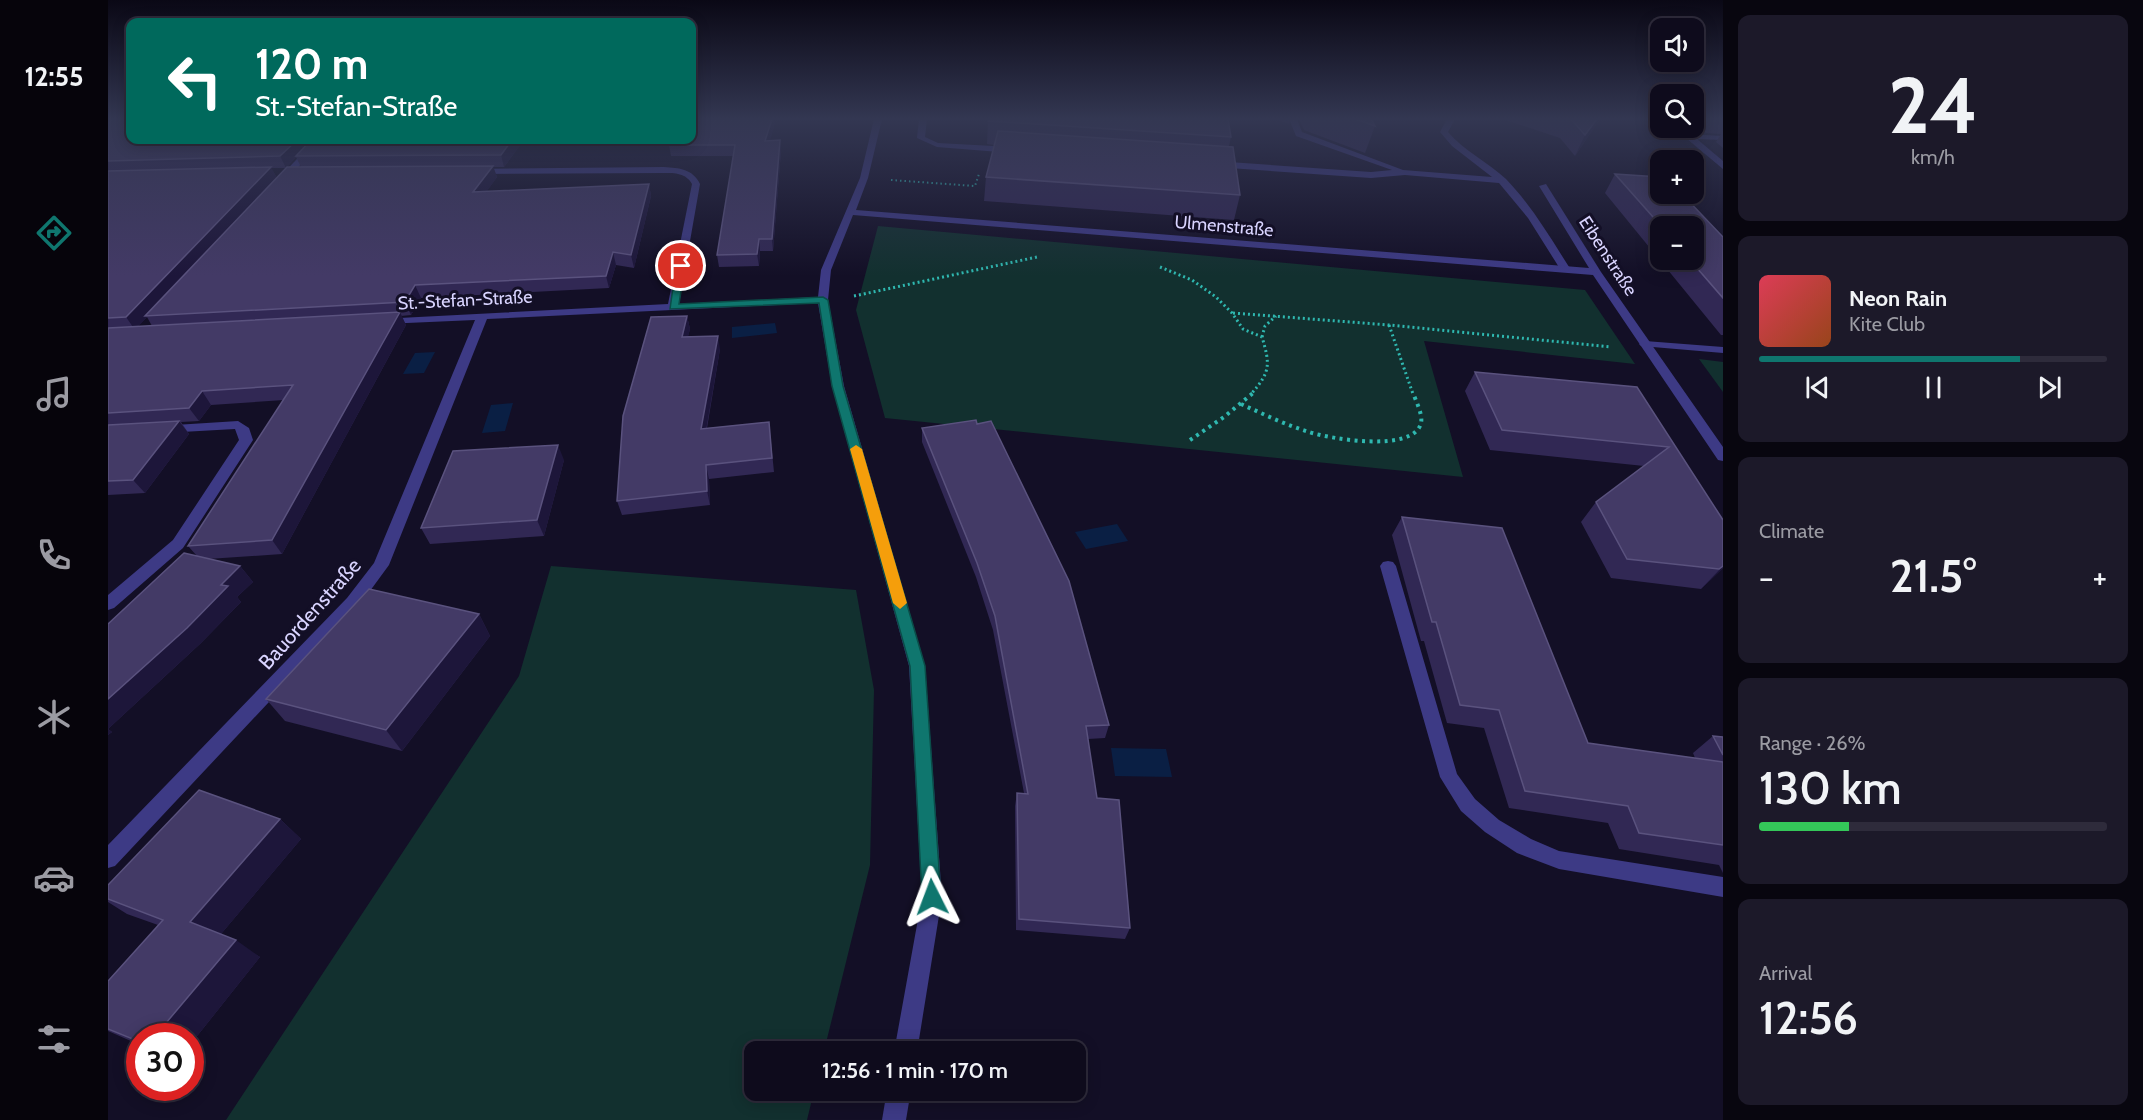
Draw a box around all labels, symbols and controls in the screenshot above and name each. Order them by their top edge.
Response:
map controls [1650,18,1704,270]
button: sound [1650,18,1704,72]
text: 120 m [255,38,368,90]
icon: left [156,42,234,120]
text: 24 [1888,58,1978,153]
text: 12:55 [24,60,84,93]
button: search [1650,84,1704,138]
text: St.-Stefan-Straße [255,90,457,123]
text: km/h [1911,145,1955,169]
button: + [1650,150,1704,204]
street label: Ulmenstraße [1174,211,1274,241]
icon: directions [33,212,75,254]
street label: Eibenstraße [1574,212,1642,300]
button: − [1650,216,1704,270]
pin [655,240,706,291]
icon: arrive [664,249,697,282]
street label: St.-Stefan-Straße [397,285,533,315]
text: Neon Rain [1849,285,1947,312]
text: Kite Club [1849,312,1925,336]
icon: previous [1801,371,1834,404]
icon: pause [1917,371,1950,404]
icon: next [2033,371,2066,404]
icon: music [33,373,75,415]
text: Climate [1759,519,1824,543]
icon: phone [33,534,75,576]
text: 21.5° [1890,549,1976,603]
street label: Bauordenstraße [253,553,366,674]
text: − [1759,557,1774,597]
text: + [2092,557,2107,597]
icon: climate [33,696,75,738]
text: Range · 26% [1759,731,1866,755]
text: 130 km [1759,761,1901,815]
icon: car [33,857,75,899]
position arrow [900,865,964,929]
text: Arrival [1759,961,1812,985]
text: 12:56 [1759,991,1858,1045]
icon: filters [33,1018,75,1060]
speed limit sign: 30 [126,1023,204,1101]
text: 12:56 · 1 min · 170 m [822,1057,1008,1084]

